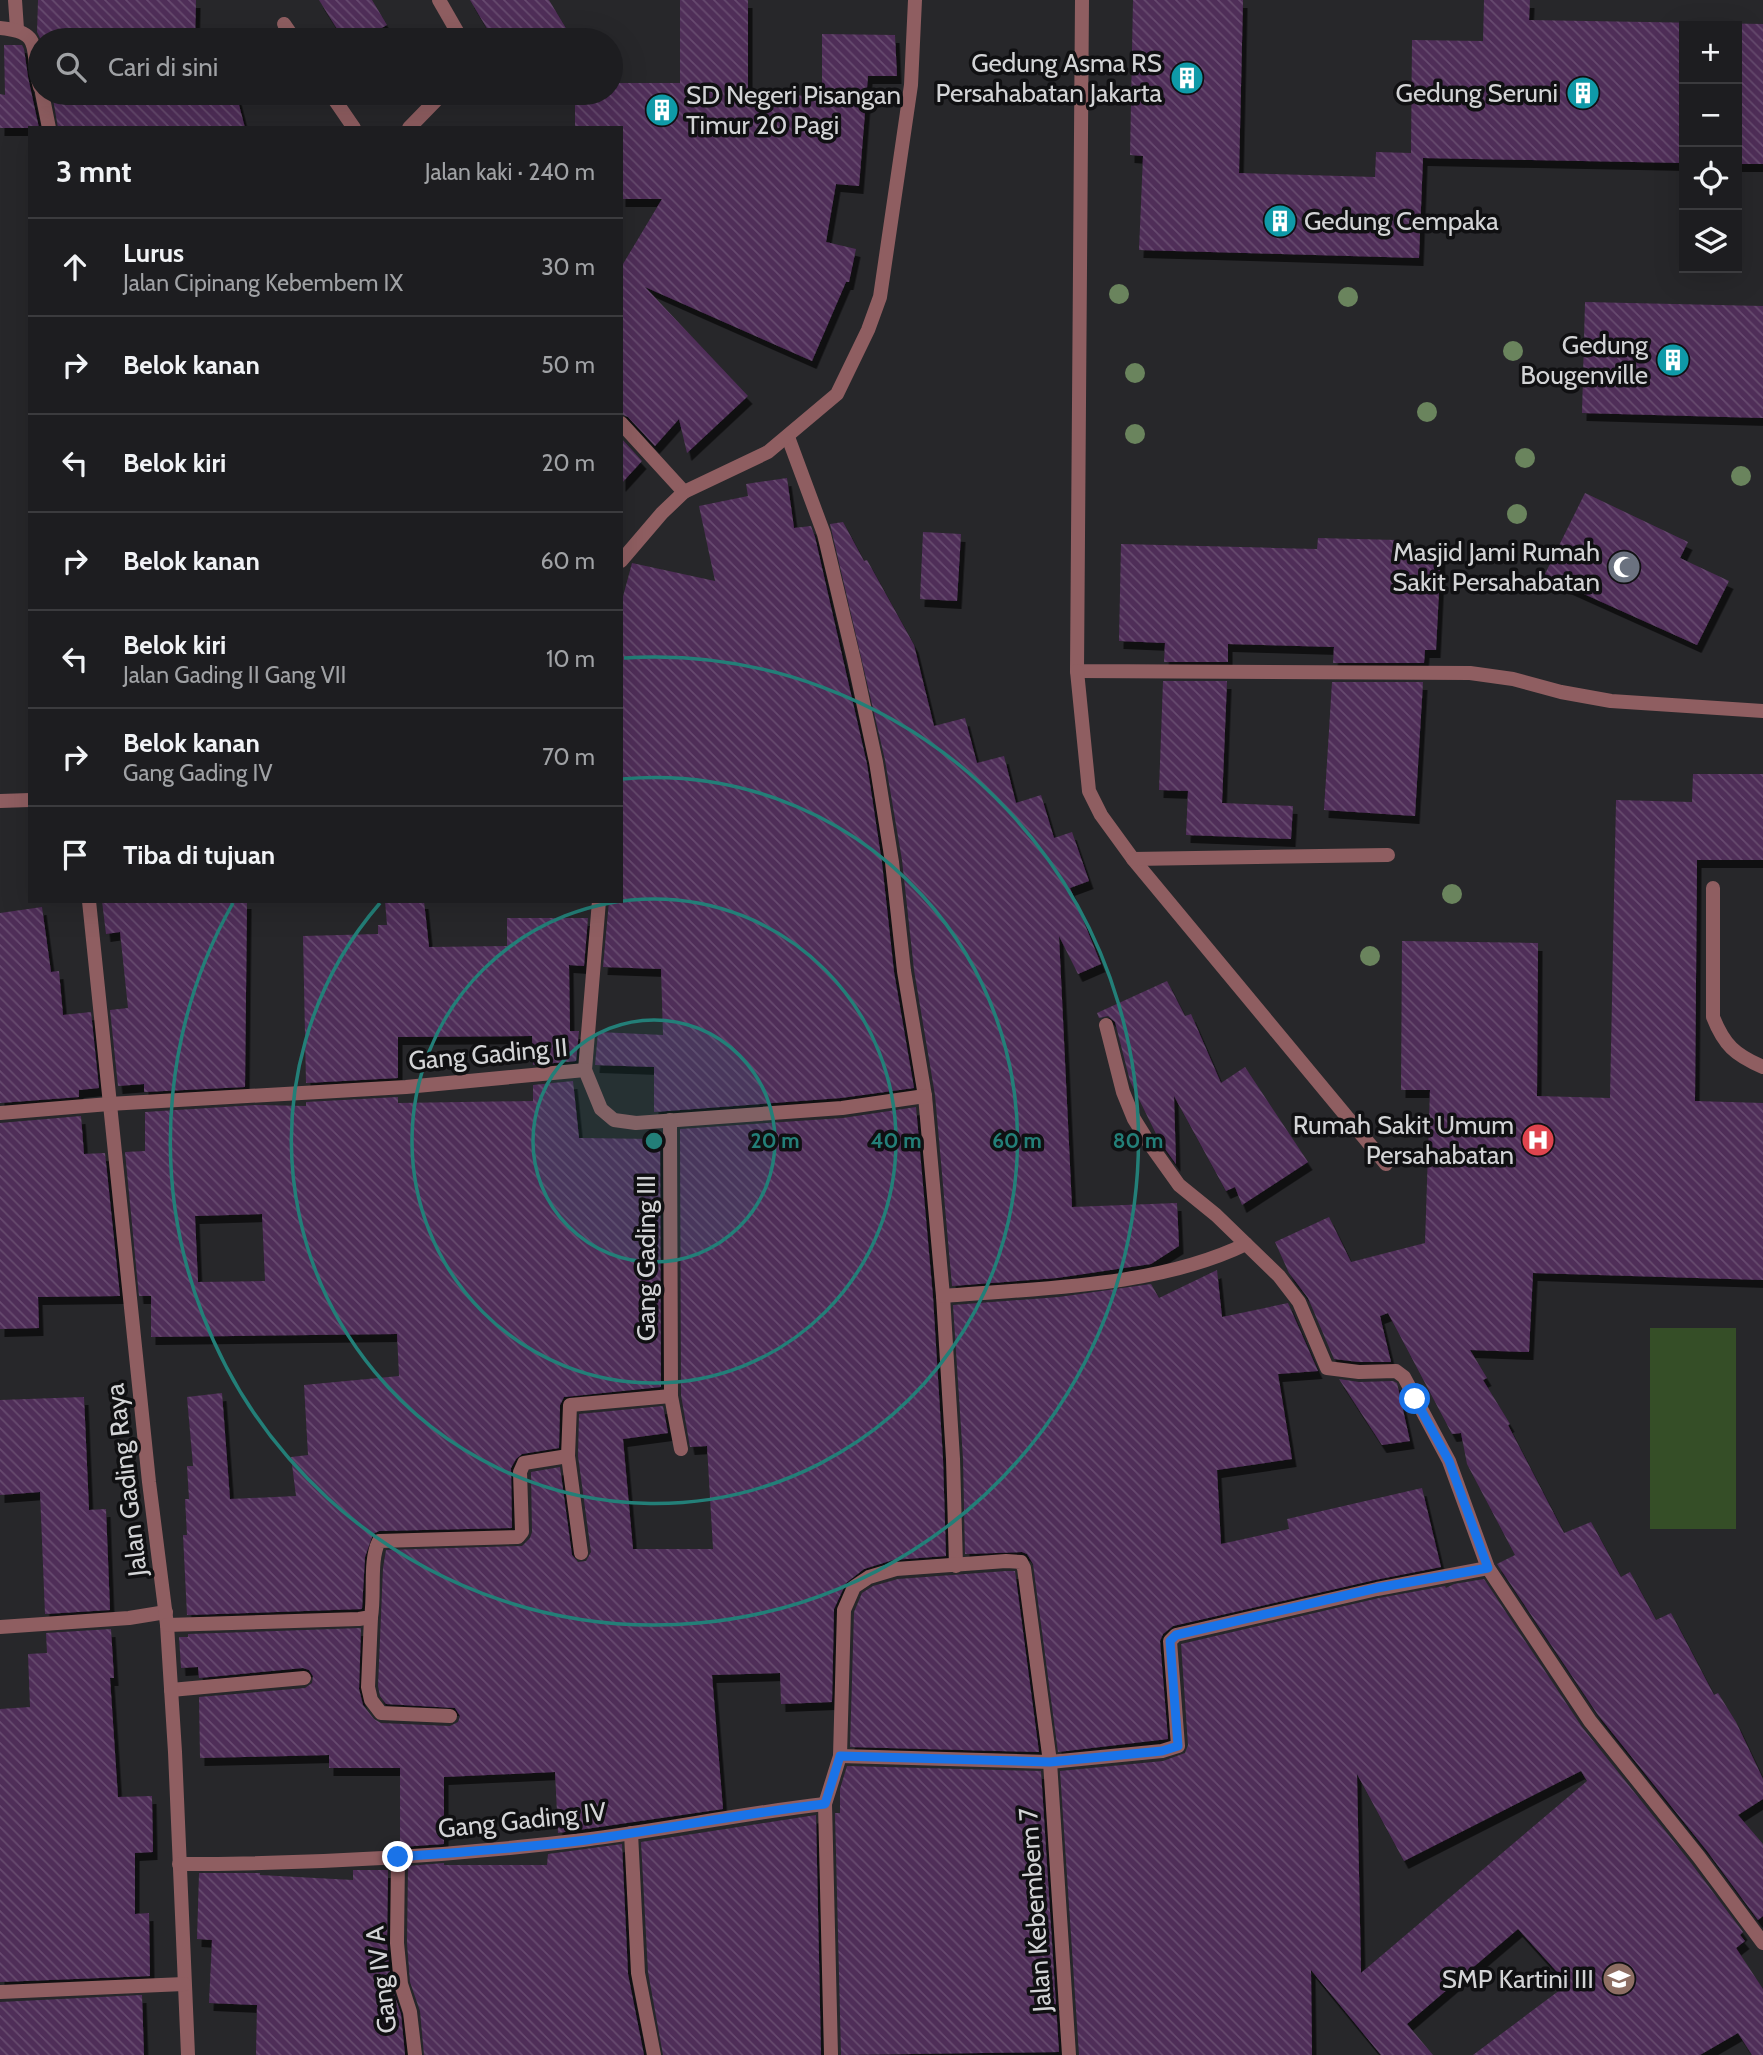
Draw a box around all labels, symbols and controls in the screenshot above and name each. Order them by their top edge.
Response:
map controls [1679,21,1742,273]
button: + [1679,21,1742,84]
search box [28,28,623,105]
place label: Gedung Asma RS Persahabatan Jakarta [936,47,1163,109]
icon: search [52,48,90,86]
text: Cari di sini [108,51,218,83]
building icon: Gedung Asma RS Persahabatan Jakarta [1168,59,1206,97]
building icon: Gedung Seruni [1564,74,1602,112]
place label: Gedung Seruni [1396,77,1558,109]
place label: SD Negeri Pisangan Timur 20 Pagi [686,79,901,141]
button: − [1679,84,1742,147]
building icon: SD Negeri Pisangan Timur 20 Pagi [643,91,681,129]
button: locate [1679,147,1742,210]
text: 3 mnt [56,153,132,190]
text: Jalan kaki · 240 m [425,158,595,186]
building icon: Gedung Cempaka [1261,202,1299,240]
place label: Gedung Cempaka [1304,205,1499,237]
button: layers [1679,210,1742,273]
text: Lurus [123,237,184,269]
icon: ahead [56,248,94,286]
text: 30 m [541,253,595,281]
text: Jalan Cipinang Kebembem IX [123,269,403,297]
place label: Gedung Bougenville [1520,329,1649,391]
building icon: Gedung Bougenville [1654,341,1692,379]
icon: right [56,346,94,384]
text: Belok kanan [123,349,260,381]
text: 50 m [541,351,595,379]
icon: left [56,444,94,482]
text: Belok kiri [123,447,226,479]
text: 20 m [542,449,595,477]
place label: Masjid Jami Rumah Sakit Persahabatan [1392,536,1600,598]
icon: right [56,542,94,580]
text: Belok kanan [123,545,260,577]
text: 60 m [541,547,595,575]
mosque icon: Masjid Jami Rumah Sakit Persahabatan [1605,548,1643,586]
text: Belok kiri [123,629,226,661]
icon: left [56,640,94,678]
text: 10 m [546,645,595,673]
text: Jalan Gading II Gang VII [123,661,346,689]
text: Belok kanan [123,727,260,759]
icon: right [56,738,94,776]
text: 70 m [542,743,595,771]
text: Gang Gading IV [123,759,273,787]
icon: arrive [56,836,94,874]
text: Tiba di tujuan [123,839,275,871]
street label: Gang Gading II [407,1031,569,1077]
place label: Rumah Sakit Umum Persahabatan [1293,1109,1514,1171]
hospital icon: Rumah Sakit Umum Persahabatan [1519,1121,1557,1159]
text: 20 m [751,1128,799,1153]
text: 40 m [871,1128,921,1153]
text: 60 m [992,1128,1042,1153]
text: 80 m [1113,1128,1163,1153]
centre of rings [642,1129,666,1153]
street label: Gang Gading III [630,1175,662,1341]
street label: Jalan Gading Raya [98,1381,154,1579]
route start [1399,1383,1430,1414]
street label: Gang Gading IV [436,1795,608,1845]
street label: Jalan Kebembem 7 [1012,1807,1058,2014]
route end [382,1841,413,1872]
street label: Gang IV A [359,1925,403,2035]
school or university icon: SMP Kartini III [1600,1960,1638,1998]
place label: SMP Kartini III [1442,1963,1594,1995]

